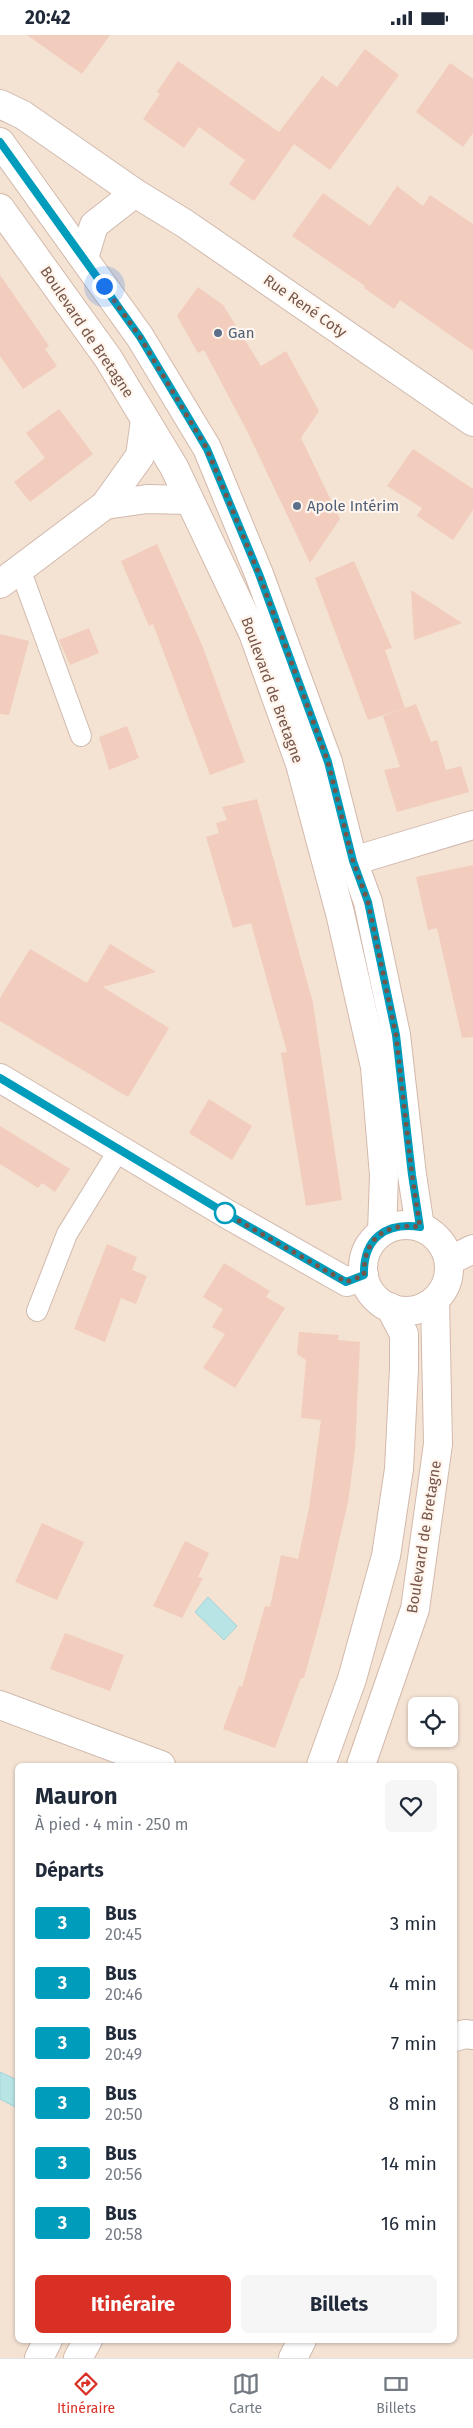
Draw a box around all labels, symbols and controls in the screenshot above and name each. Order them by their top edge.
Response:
text: 20:42 [25,6,71,29]
street label: Boulevard de Bretagne [36,263,138,401]
street label: Rue René Coty [260,271,351,342]
your location [92,274,117,299]
place label: Gan [228,324,254,342]
marker: Gan [212,327,224,339]
place label: Apole Intérim [307,497,399,515]
marker: Apole Intérim [291,500,303,512]
street label: Boulevard de Bretagne [237,614,307,766]
unlabelled marker [214,1202,236,1224]
street label: Boulevard de Bretagne [403,1459,445,1615]
map controls [408,1697,458,1747]
button: locate [408,1697,458,1747]
button: heart [385,1780,437,1832]
text: Mauron [35,1782,118,1810]
text: À pied · 4 min · 250 m [35,1815,189,1834]
text: Départs [35,1859,104,1882]
text: Bus [105,1902,137,1925]
text: 3 [58,1912,67,1934]
text: 3 min [390,1912,437,1935]
text: 20:45 [105,1925,142,1944]
text: Bus [105,1962,137,1985]
text: 3 [58,1972,67,1994]
text: 4 min [389,1972,437,1995]
text: 20:46 [105,1985,143,2004]
text: Bus [105,2022,137,2045]
text: 3 [58,2032,67,2054]
text: 7 min [391,2032,437,2055]
text: 20:49 [105,2045,142,2064]
text: Bus [105,2082,137,2105]
text: 3 [58,2092,67,2114]
text: 8 min [389,2092,437,2115]
text: 20:50 [105,2105,143,2124]
text: Bus [105,2142,137,2165]
text: 3 [58,2152,67,2174]
text: 14 min [381,2152,437,2175]
text: 20:56 [105,2165,142,2184]
text: Bus [105,2202,137,2225]
text: 3 [58,2212,67,2234]
text: 16 min [381,2212,437,2235]
text: 20:58 [105,2225,143,2244]
button: Itinéraire [35,2275,231,2333]
button: Billets [241,2275,437,2333]
tab: Itinéraire [57,2370,115,2417]
tab: Carte [229,2370,262,2417]
tab: Billets [376,2370,416,2417]

